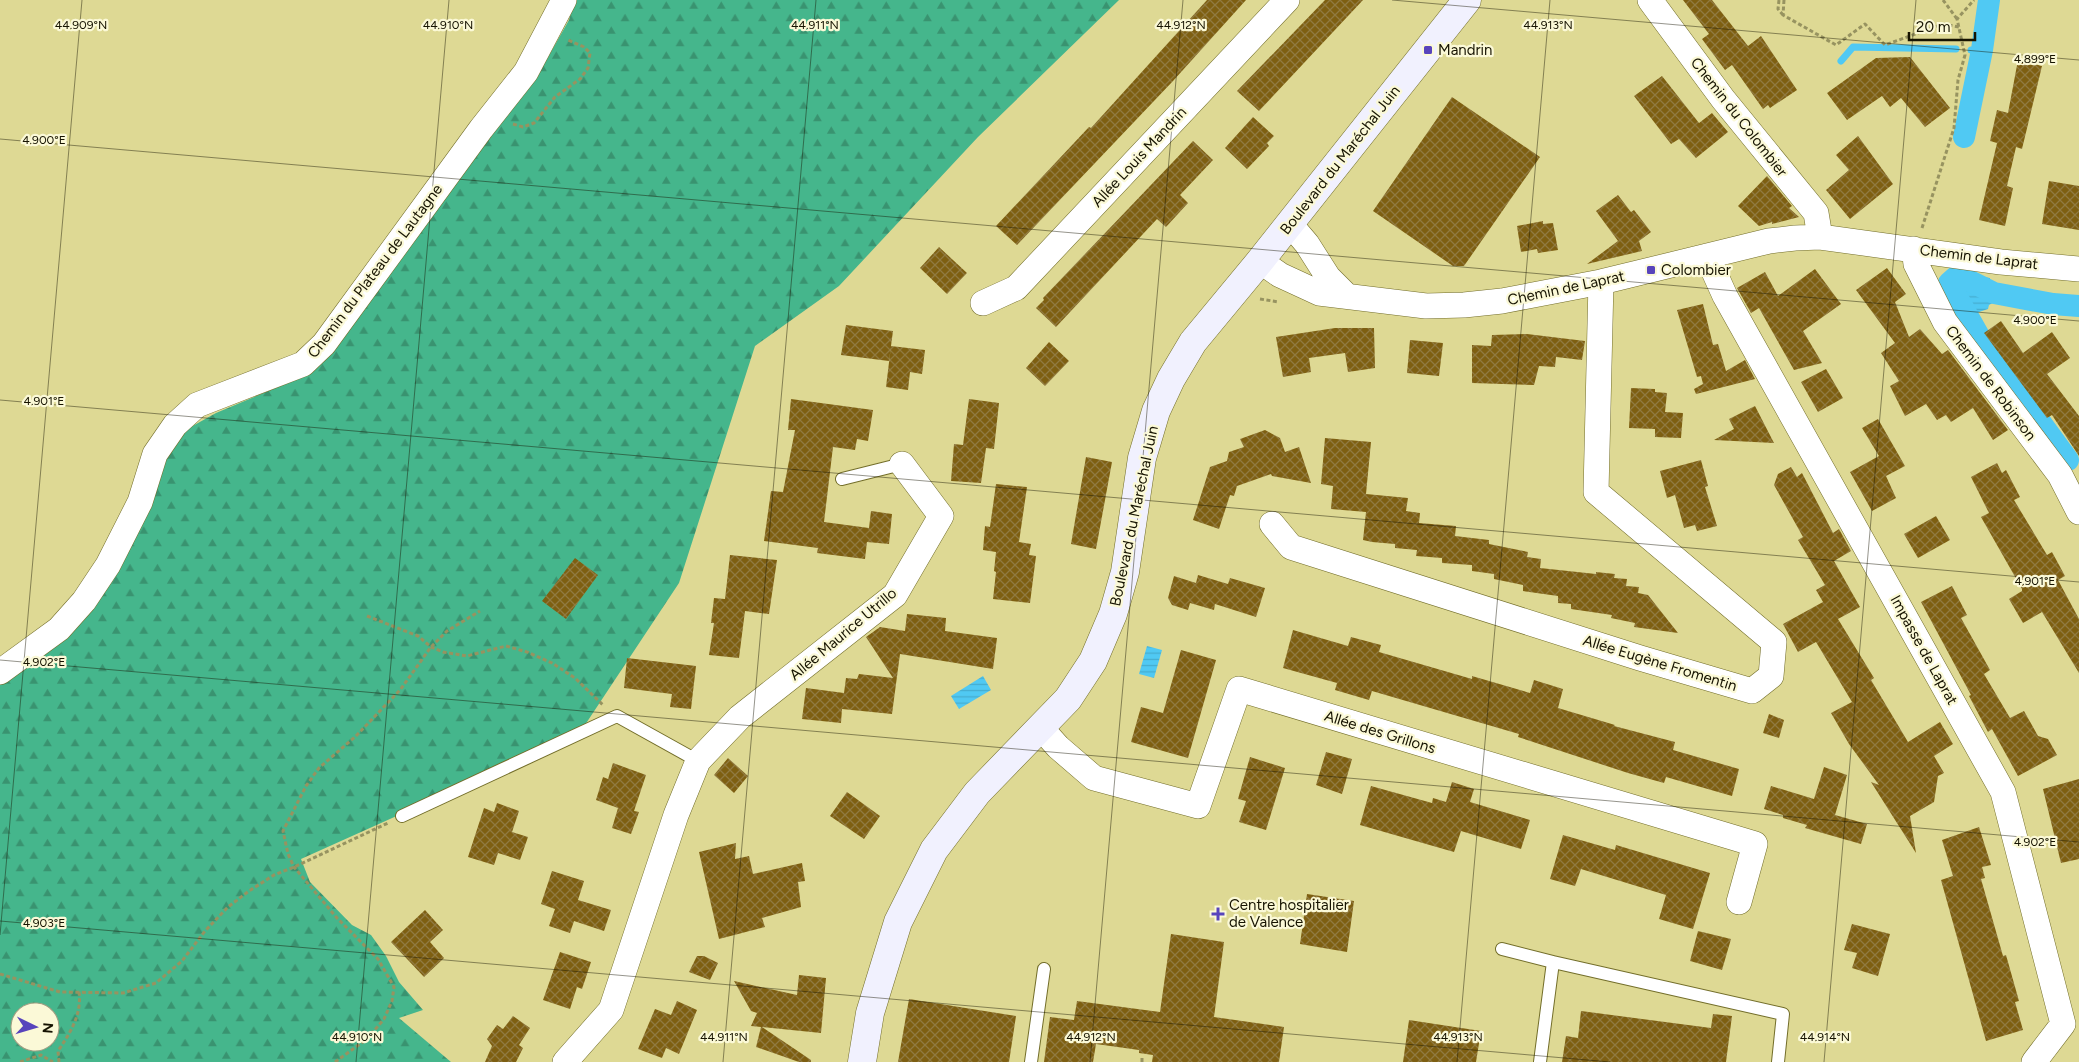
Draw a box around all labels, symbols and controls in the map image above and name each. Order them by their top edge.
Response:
scale bar [1909,10,1975,42]
text: 44.909°N [55,18,107,32]
text: 44.910°N [423,18,473,32]
text: 44.911°N [791,18,839,32]
text: 44.912°N [1156,18,1206,32]
text: 44.913°N [1523,18,1573,32]
text: 20 m [1916,18,1950,36]
place label: Mandrin [1438,41,1492,59]
marker: Mandrin [1422,44,1434,56]
text: 4.899°E [2014,52,2056,66]
street label: Chemin du Colombier [1687,54,1791,180]
street label: Boulevard du Maréchal Juin [1276,82,1404,238]
street label: Allée Louis Mandrin [1088,103,1190,211]
text: 4.900°E [22,133,66,147]
street label: Chemin du Plateau de Lautagne [304,181,446,361]
street label: Chemin de Laprat [1919,241,2040,273]
place label: Colombier [1661,261,1731,279]
marker: Colombier [1645,264,1657,276]
street label: Chemin de Laprat [1506,267,1626,309]
text: 4.900°E [2013,313,2057,327]
street label: Chemin de Robinson [1942,322,2040,444]
text: 4.901°E [24,394,64,408]
street label: Boulevard du Maréchal Juin [1106,424,1162,608]
text: 4.901°E [2015,574,2055,588]
street label: Allée Maurice Utrillo [786,584,900,684]
street label: Impasse de Laprat [1886,592,1962,708]
street label: Allée Eugène Fromentin [1581,631,1739,695]
text: 4.902°E [23,655,65,669]
street label: Allée des Grillons [1322,707,1438,757]
text: 4.902°E [2014,835,2056,849]
place label: Centre hospitalier de Valence [1229,896,1349,931]
marker: Centre hospitalier de Valence [1211,907,1225,921]
text: 4.903°E [23,916,65,930]
north arrow [10,1002,60,1052]
text: N [39,1022,56,1034]
text: 44.910°N [332,1030,382,1044]
text: 44.911°N [700,1030,748,1044]
text: 44.912°N [1066,1030,1116,1044]
text: 44.913°N [1433,1030,1483,1044]
text: 44.914°N [1800,1030,1850,1044]

